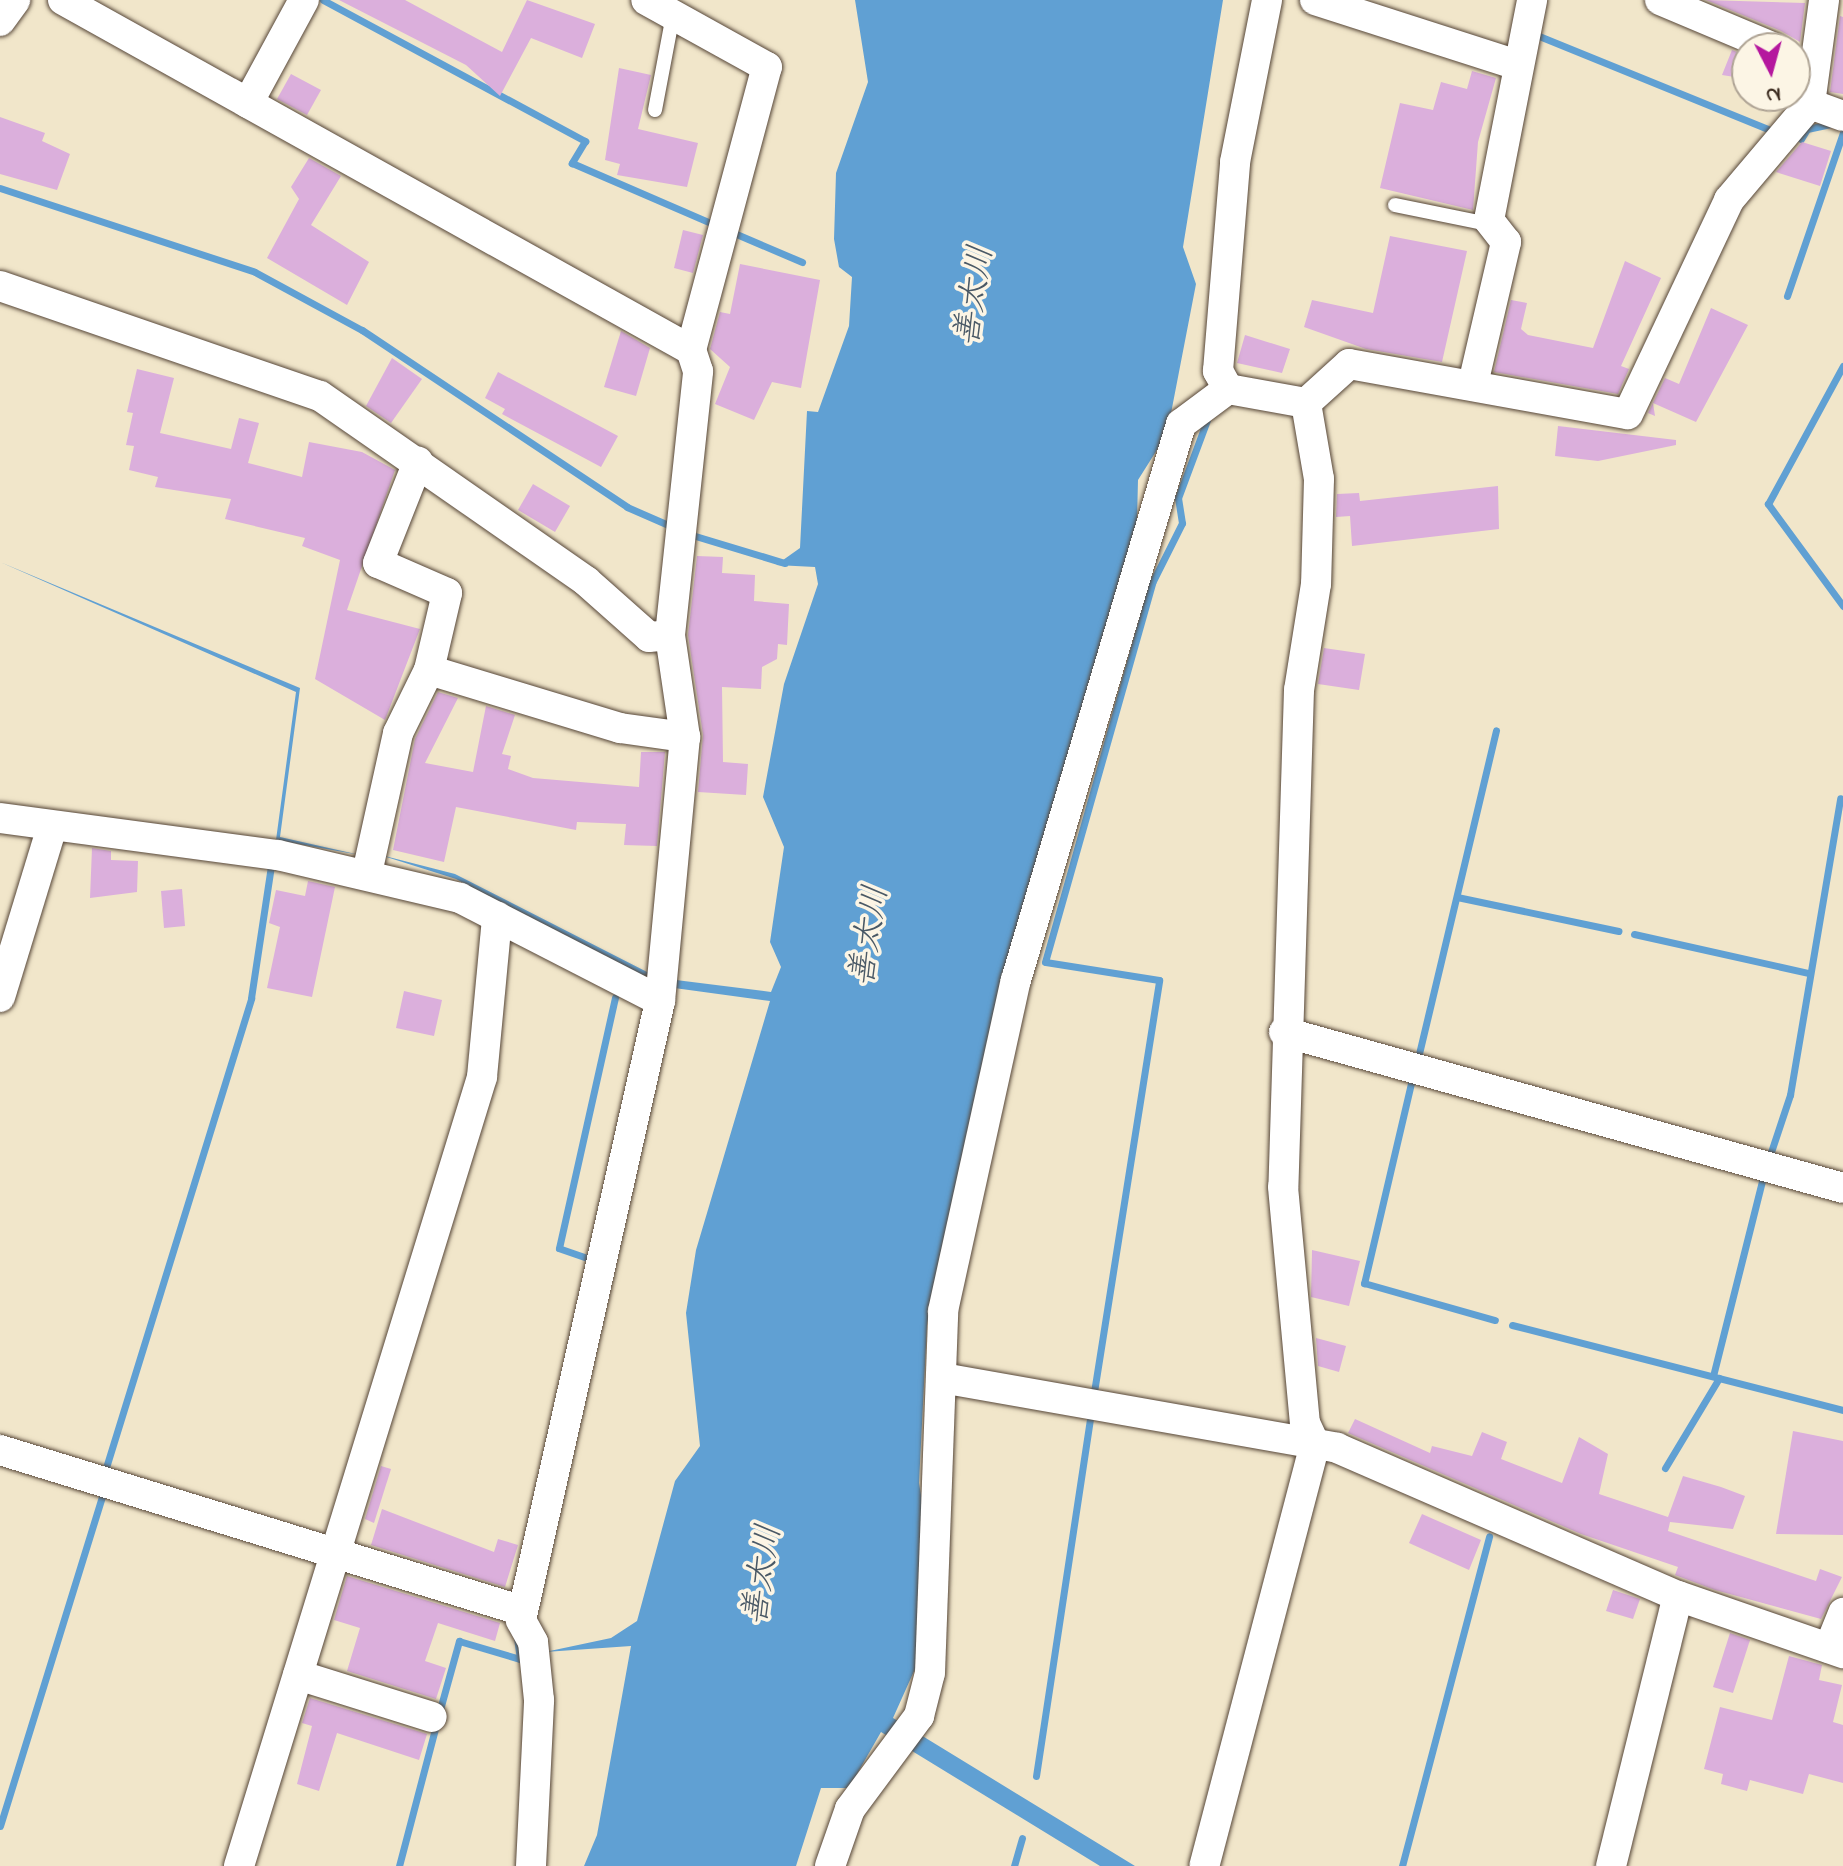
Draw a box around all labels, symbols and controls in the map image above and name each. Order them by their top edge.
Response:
north arrow [1731,32,1811,112]
text: N [1764,77,1782,111]
water label: 善太川 [948,242,1004,350]
water label: 善太川 [843,882,899,990]
water label: 善太川 [736,1521,792,1629]

